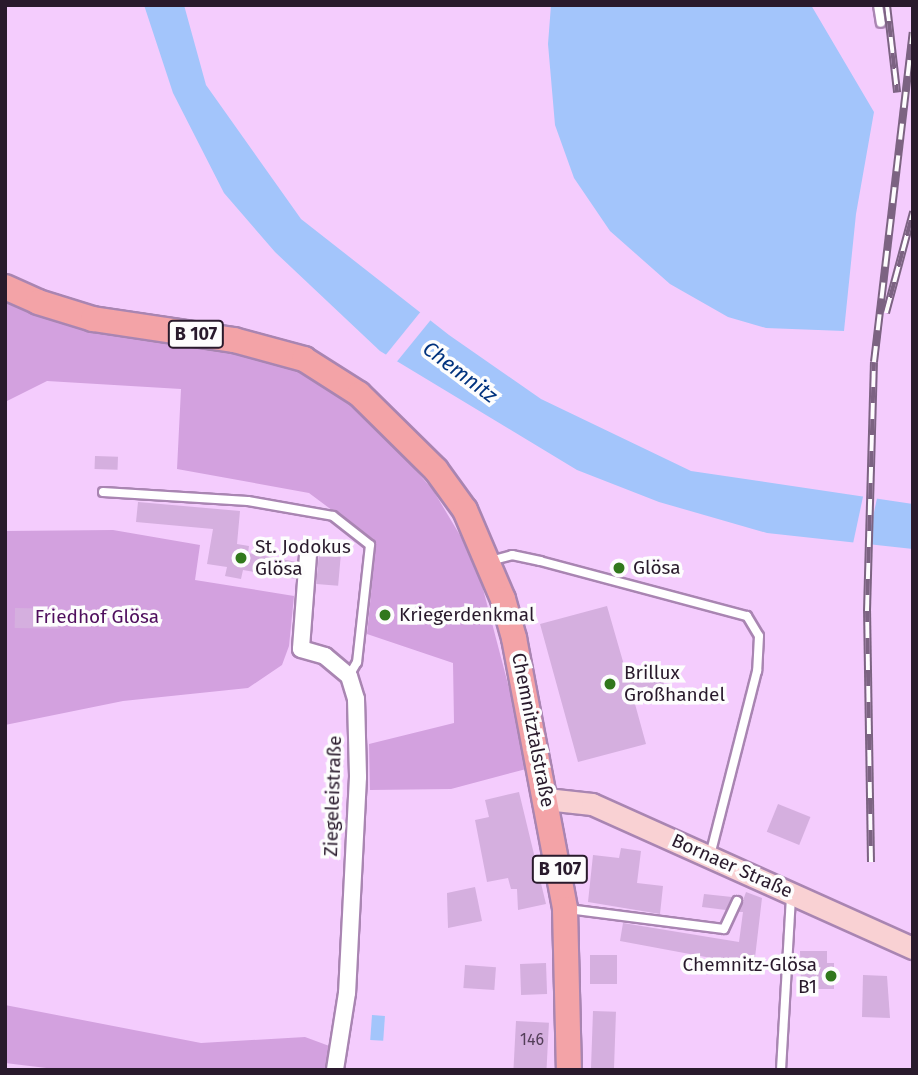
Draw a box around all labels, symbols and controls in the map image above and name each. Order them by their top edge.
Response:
road number: B 107 [166,320,226,348]
water label: Chemnitz [418,336,502,408]
place label: St. Jodokus Glösa [255,536,351,580]
marker: St. Jodokus Glösa [233,550,249,566]
place label: Glösa [633,557,681,579]
marker: Glösa [611,560,627,576]
place label: Kriegerdenkmal [399,604,535,626]
park label: Friedhof Glösa [35,606,159,628]
marker: Kriegerdenkmal [377,607,393,623]
street label: Chemnitztalstraße [507,651,559,809]
place label: Brillux Großhandel [624,662,725,706]
marker: Brillux Großhandel [602,676,618,692]
street label: Ziegeleistraße [319,735,347,857]
street label: Bornaer Straße [668,829,796,903]
road number: B 107 [530,854,590,884]
place label: Chemnitz-Glösa B1 [683,954,817,998]
marker: Chemnitz-Glösa B1 [823,968,839,984]
house number: 146 [520,1030,544,1050]

